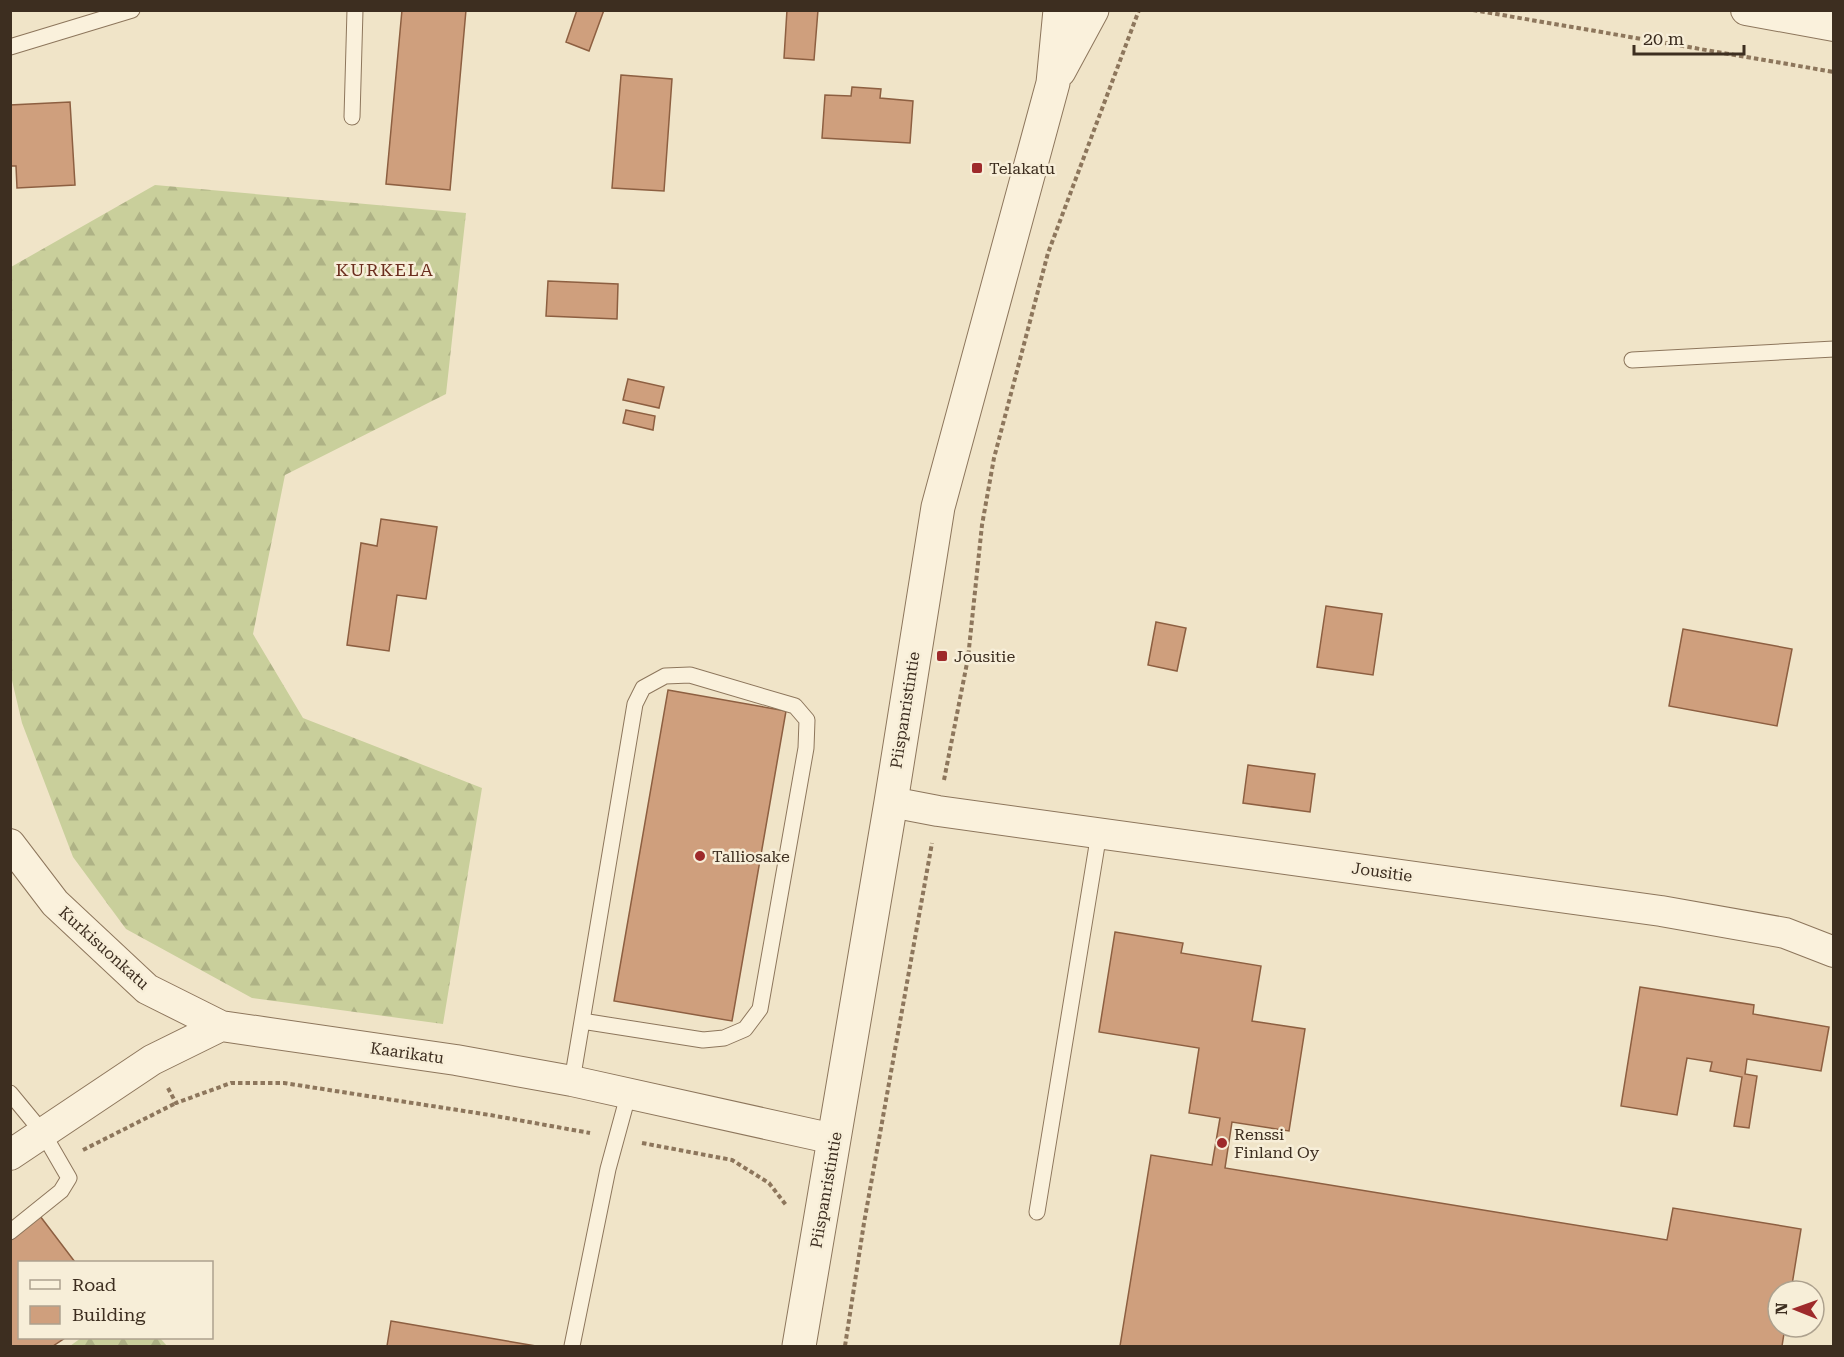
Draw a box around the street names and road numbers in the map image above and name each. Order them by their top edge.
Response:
street label: Piispanristintie [886,650,924,770]
street label: Jousitie [1350,858,1414,886]
street label: Kurkisuonkatu [55,903,153,993]
street label: Kaarikatu [369,1038,445,1068]
street label: Piispanristintie [806,1130,846,1250]

